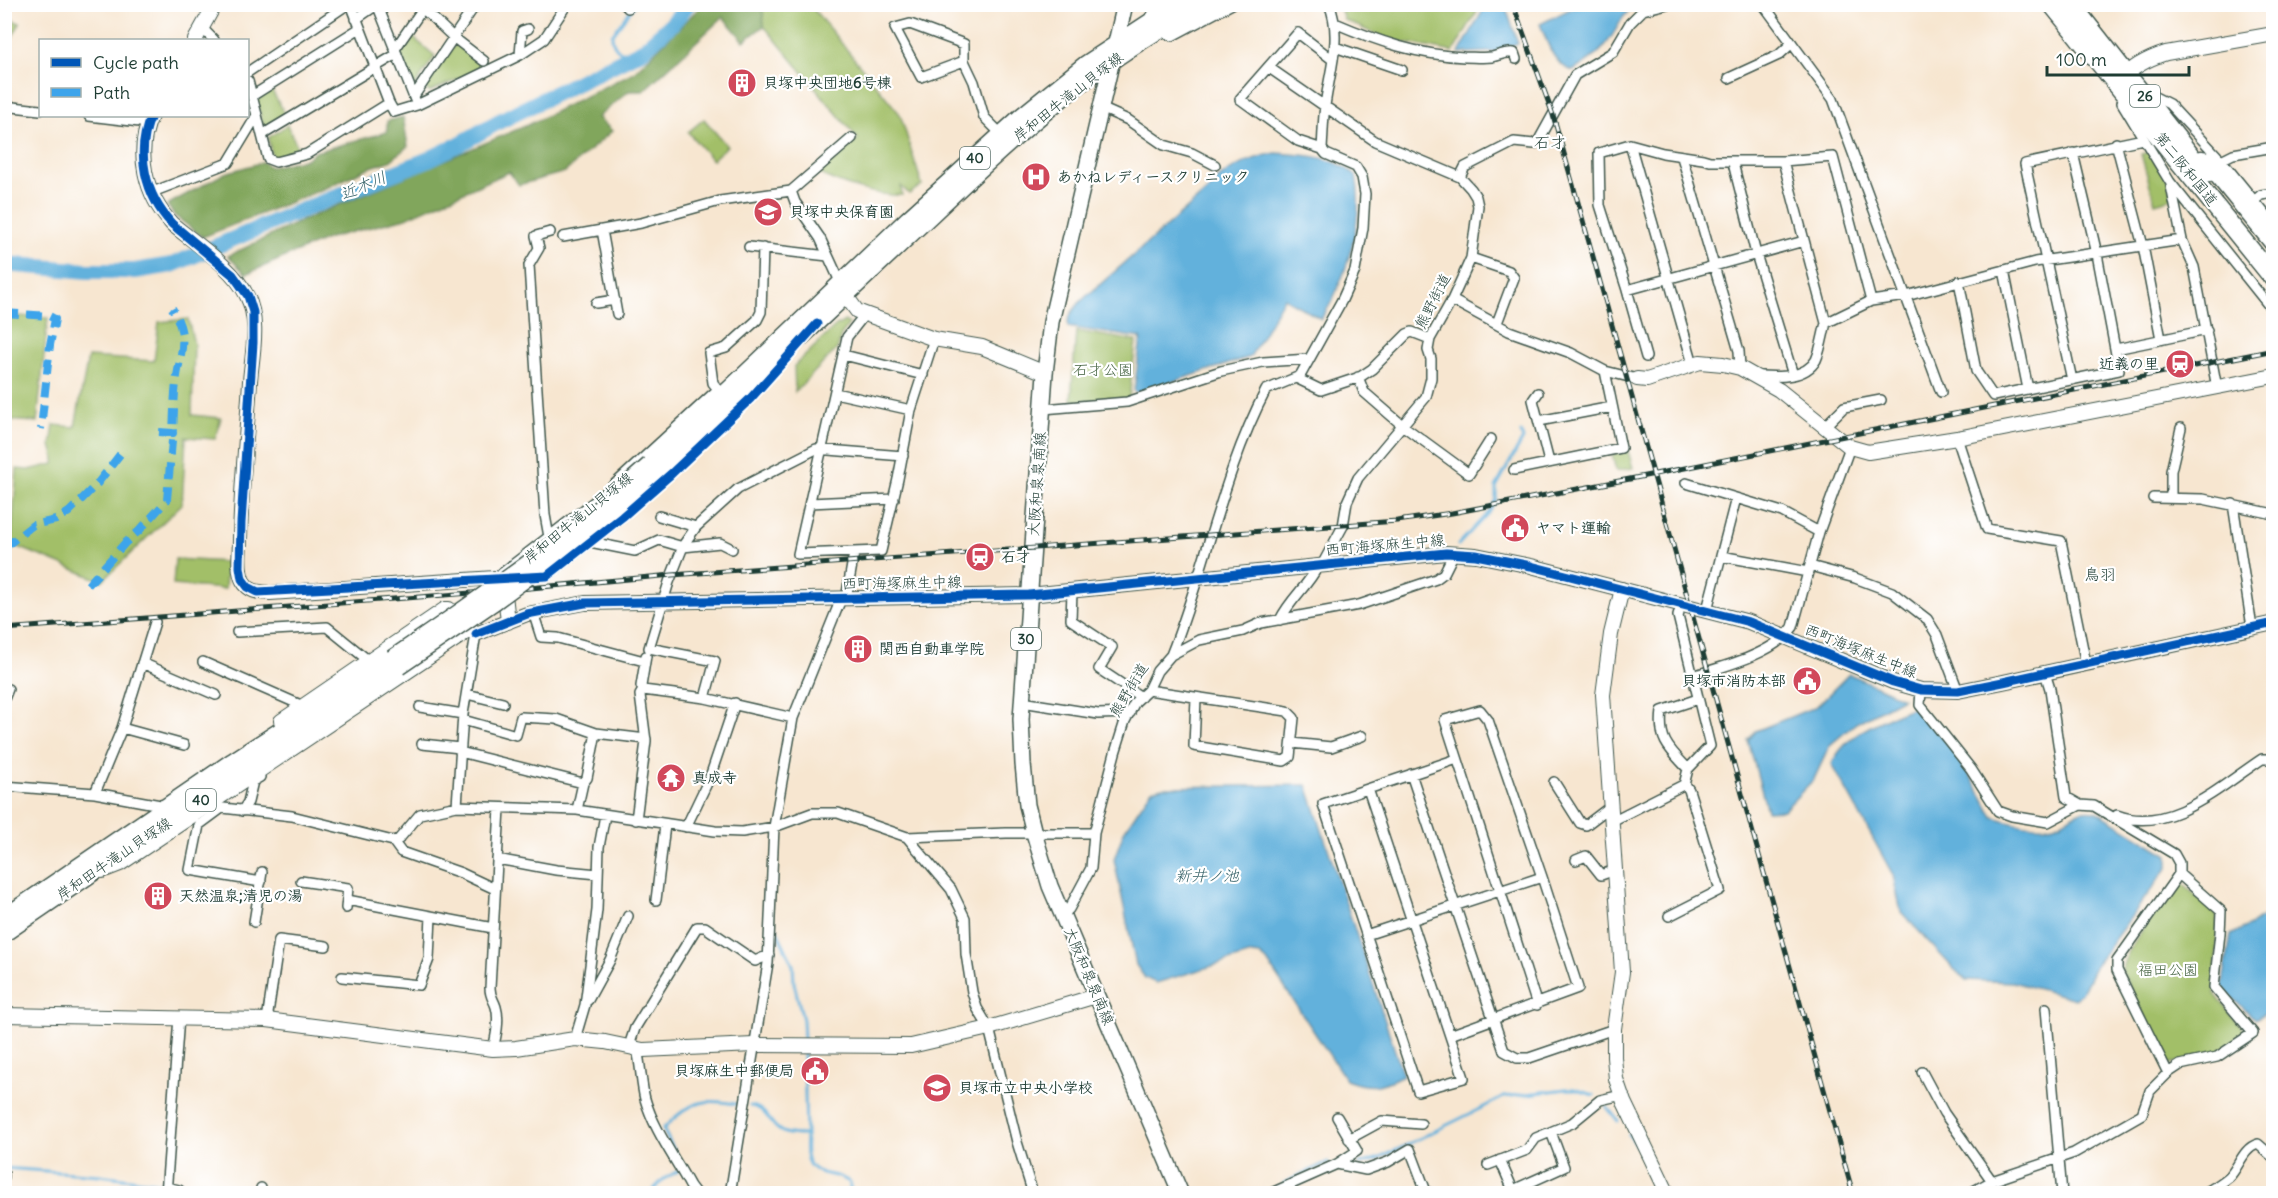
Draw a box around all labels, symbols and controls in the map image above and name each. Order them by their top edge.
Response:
legend [39,39,249,117]
scale bar [2047,39,2190,77]
street label: 岸和田牛滝山貝塚線 [1009,48,1127,146]
text: 100 m [2056,48,2107,71]
text: Cycle path [93,51,179,74]
building icon: 貝塚中央団地6号棟 [726,67,758,99]
place label: 貝塚中央団地6号棟 [763,73,892,92]
text: Path [93,81,130,104]
road number: 26 [2130,85,2160,107]
street label: 第二阪和国道 [2151,128,2222,210]
district label: 石才 [1534,132,1566,152]
road number: 40 [960,147,990,169]
hospital icon: あかねレディースクリニック [1020,161,1052,193]
water label: 近木川 [337,166,389,204]
place label: あかねレディースクリニック [1057,167,1249,186]
school or university icon: 貝塚中央保育園 [752,196,784,228]
place label: 貝塚中央保育園 [789,202,894,221]
street label: 熊野街道 [1410,270,1455,332]
station icon: 近義の里 [2164,348,2196,380]
place label: 近義の里 [2099,354,2159,373]
park label: 石才公園 [1073,360,1133,379]
street label: 大阪和泉泉南線 [1023,431,1050,537]
street label: 岸和田牛滝山貝塚線 [519,468,636,567]
public building icon: ヤマト運輸 [1499,512,1531,544]
place label: ヤマト運輸 [1536,518,1611,537]
street label: 西町海塚麻生中線 [1324,530,1446,559]
station icon: 石才 [964,541,996,573]
place label: 石才 [1001,547,1031,566]
district label: 鳥羽 [2084,564,2116,584]
street label: 西町海塚麻生中線 [842,572,962,593]
street label: 西町海塚麻生中線 [1802,619,1920,682]
road number: 30 [1011,628,1041,650]
building icon: 関西自動車学院 [842,633,874,665]
place label: 関西自動車学院 [879,639,984,658]
street label: 熊野街道 [1105,659,1152,720]
public building icon: 貝塚市消防本部 [1791,665,1823,697]
place label: 貝塚市消防本部 [1681,671,1786,690]
temple icon: 真成寺 [655,762,687,794]
place label: 真成寺 [692,768,737,787]
road number: 40 [186,789,216,811]
street label: 岸和田牛滝山貝塚線 [52,813,175,904]
water label: 新井ノ池 [1175,865,1240,885]
building icon: 天然温泉;清児の湯 [142,880,174,912]
place label: 天然温泉;清児の湯 [179,886,303,905]
street label: 大阪和泉泉南線 [1060,924,1119,1028]
park label: 福田公園 [2138,960,2198,979]
public building icon: 貝塚麻生中郵便局 [799,1055,831,1087]
place label: 貝塚麻生中郵便局 [674,1061,794,1080]
school or university icon: 貝塚市立中央小学校 [921,1072,953,1104]
place label: 貝塚市立中央小学校 [958,1078,1093,1097]

